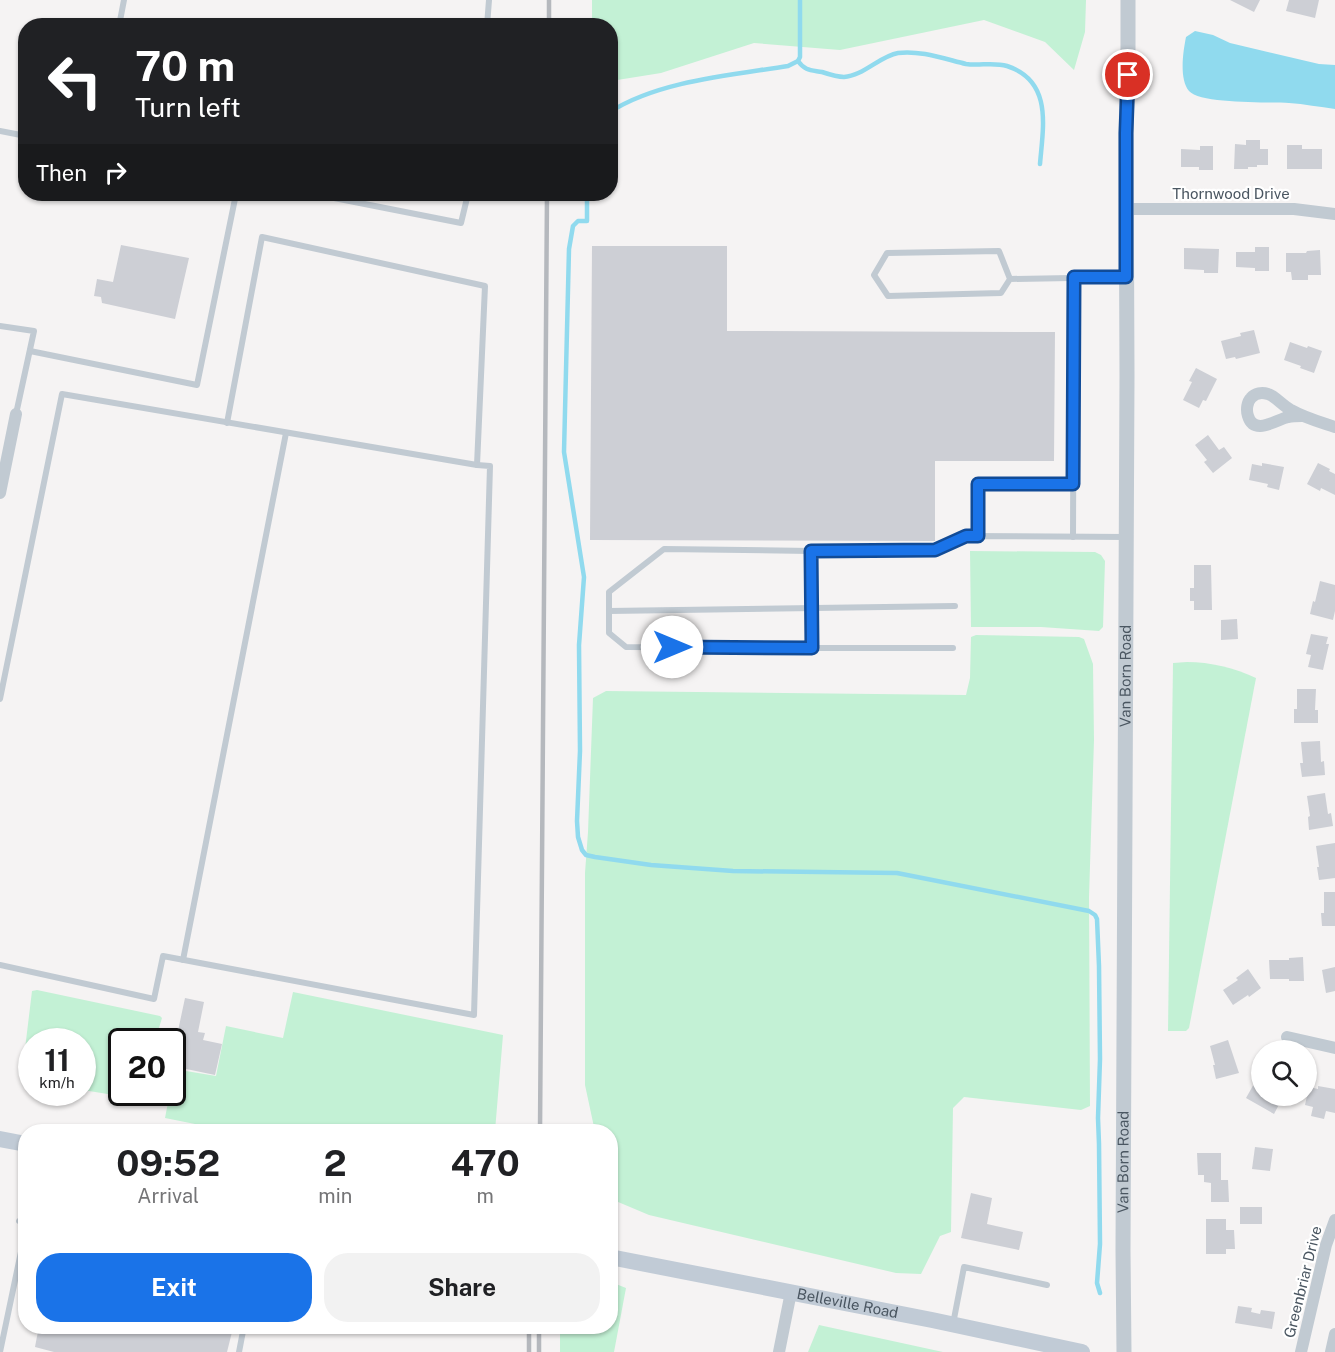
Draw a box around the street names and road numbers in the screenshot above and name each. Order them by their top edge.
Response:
street label: Thornwood Drive [1172,185,1290,202]
street label: Van Born Road [1116,625,1134,727]
street label: Van Born Road [1114,1111,1132,1213]
street label: Greenbriar Drive [1280,1224,1325,1340]
street label: Belleville Road [795,1285,900,1321]

